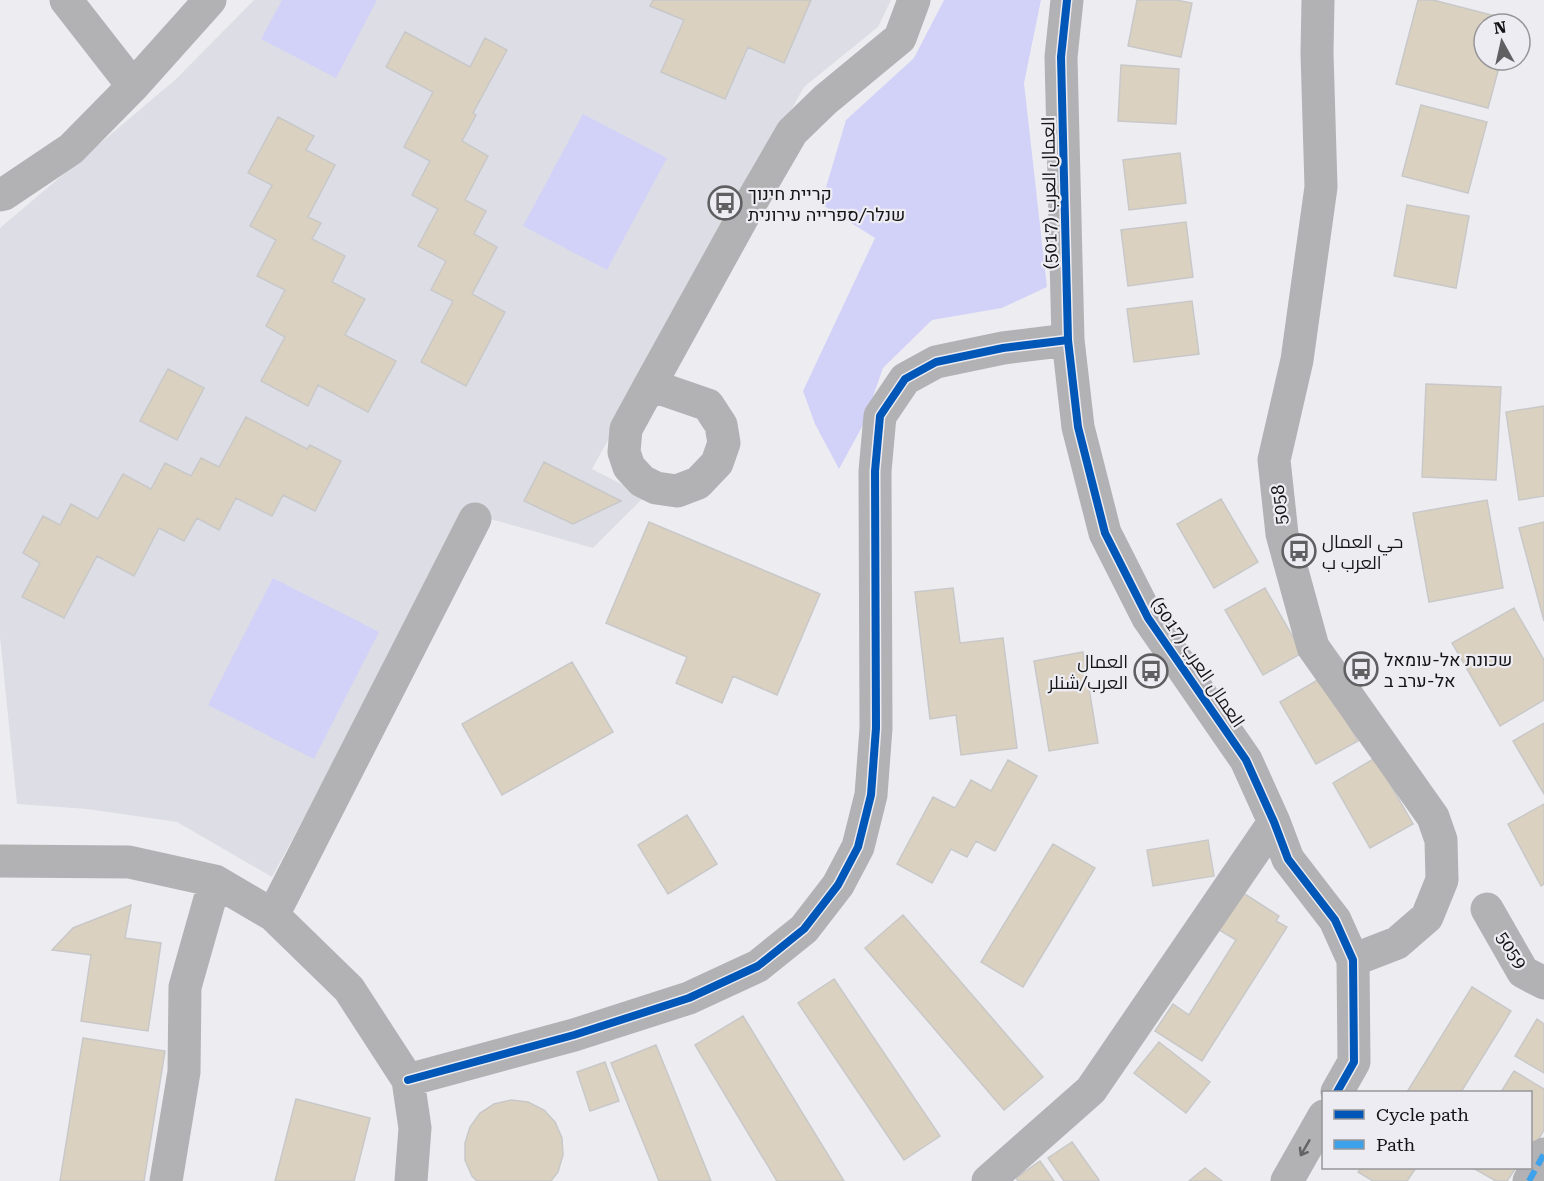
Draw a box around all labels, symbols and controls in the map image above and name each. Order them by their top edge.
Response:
north arrow [1472,12,1532,72]
text: N [1493,17,1507,38]
street label: العمال العرب (5017) [1037,116,1062,270]
place label: קריית חינוך שנלר/ספרייה עירונית [748,183,905,225]
bus stop icon: קריית חינוך שנלר/ספרייה עירונית [707,185,743,221]
street label: 5058 [1266,484,1292,526]
place label: حي العمال العرب ب [1322,531,1403,574]
bus stop icon: حي العمال العرب ب [1281,533,1317,569]
street label: العمال العرب (5017) [1146,593,1249,732]
place label: שכונת אל-עומאל אל-ערב ב [1384,649,1512,691]
place label: العمال العرب/شنلر [1047,651,1128,694]
bus stop icon: שכונת אל-עומאל אל-ערב ב [1343,651,1379,687]
bus stop icon: العمال العرب/شنلر [1133,653,1169,689]
street label: 5059 [1492,927,1532,973]
legend [1322,1091,1532,1169]
text: Cycle path [1376,1104,1469,1125]
text: Path [1376,1134,1415,1155]
one-way arrow [1299,1139,1310,1157]

